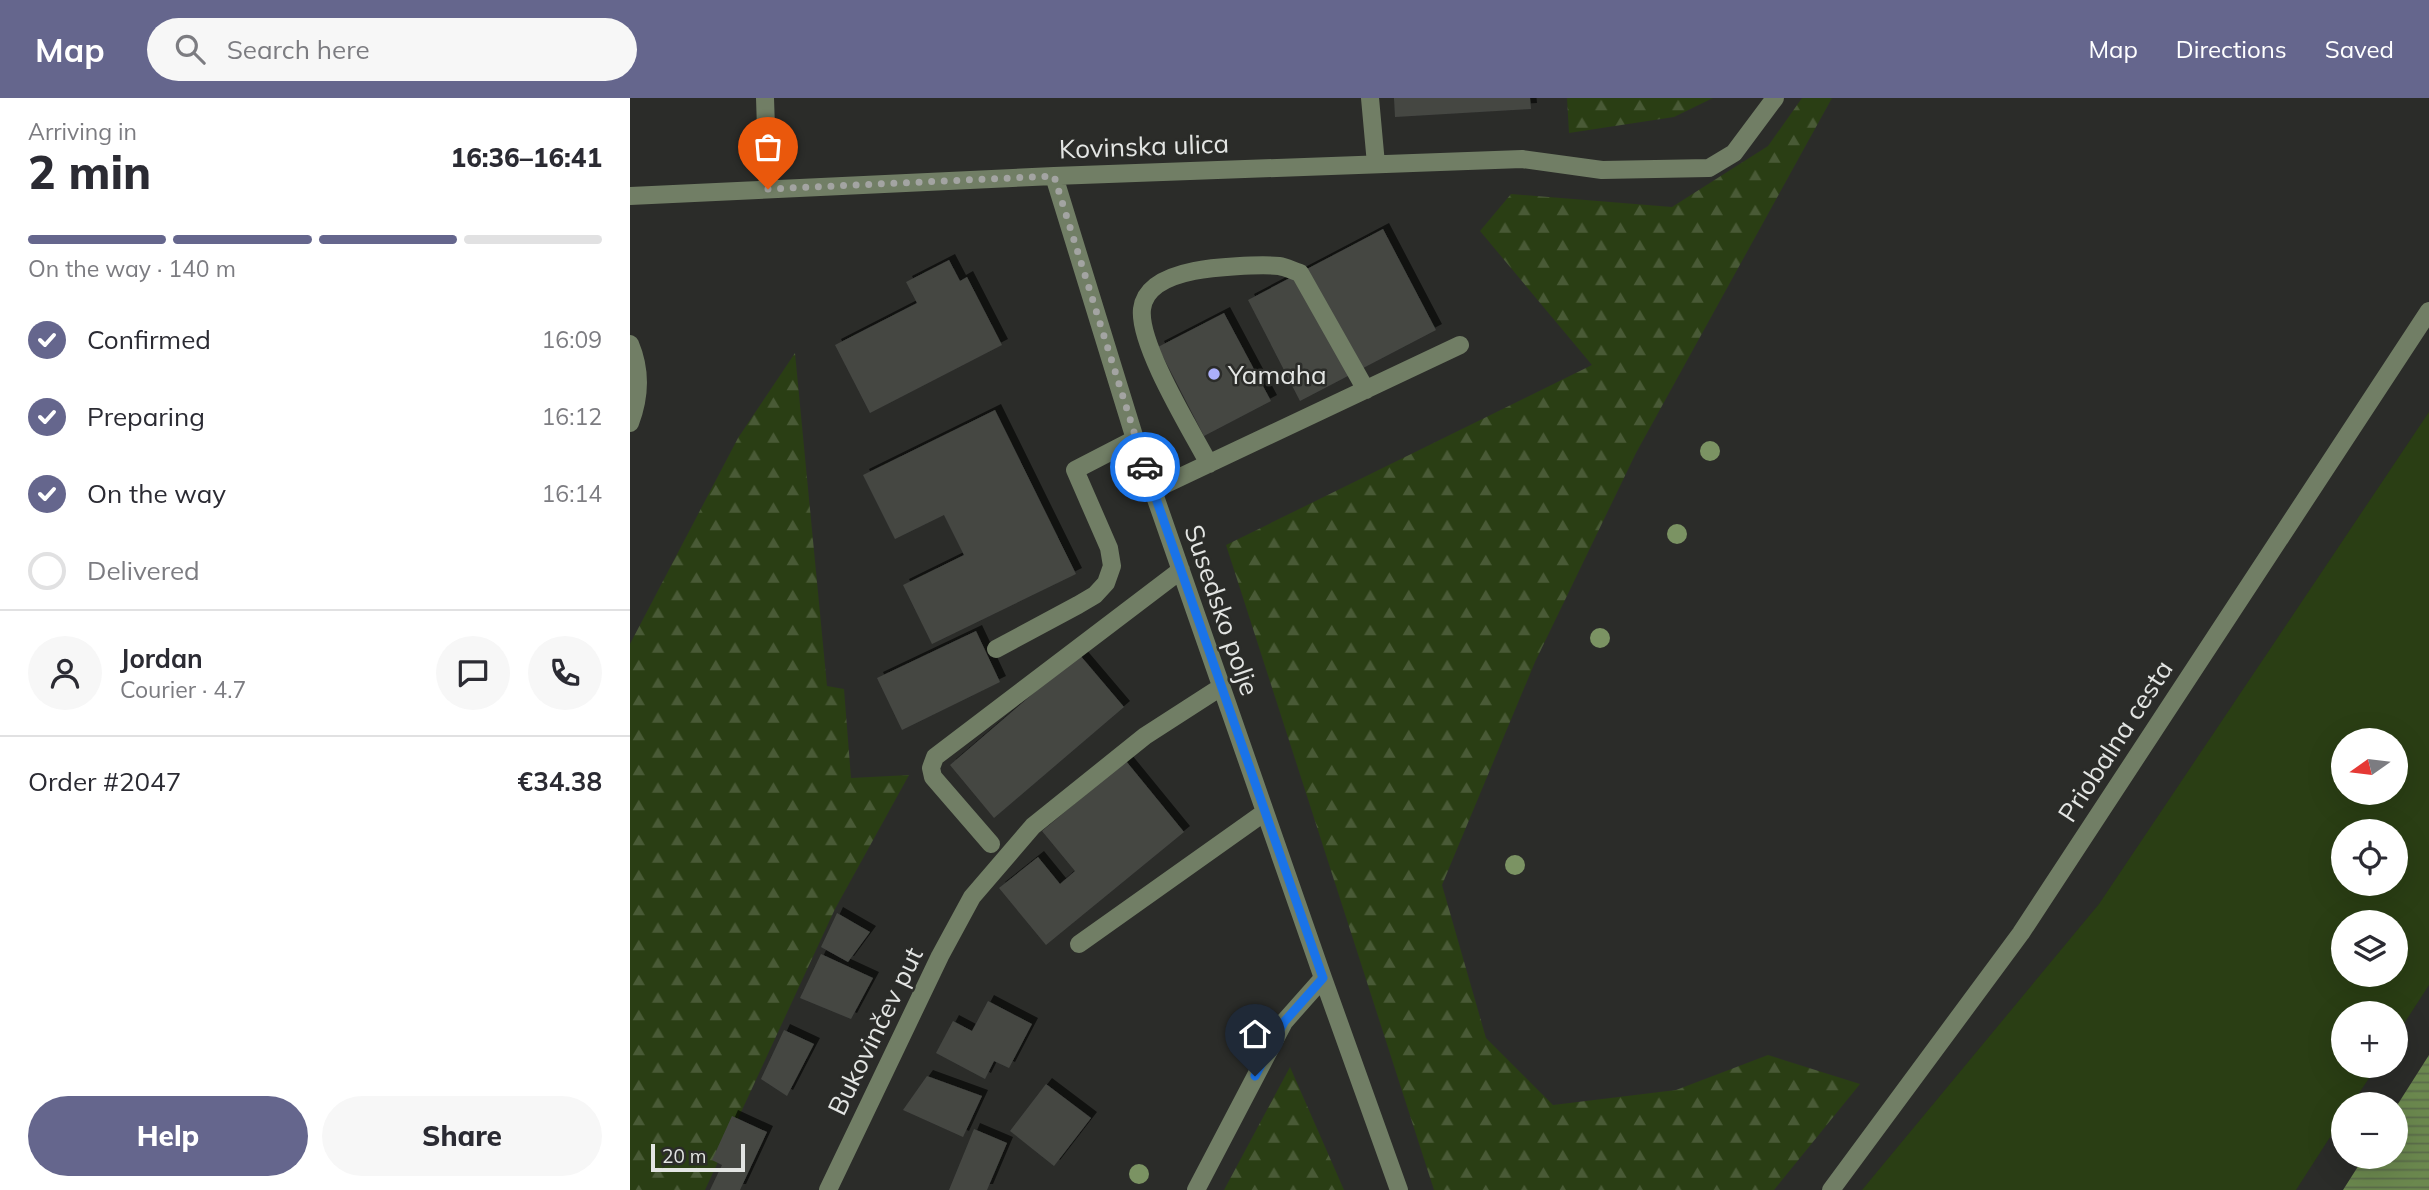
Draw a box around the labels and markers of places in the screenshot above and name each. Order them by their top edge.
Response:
pin [738,117,798,189]
place label: Yamaha [1227,358,1327,391]
marker: Yamaha [1206,366,1222,382]
pin [1225,1004,1285,1076]

